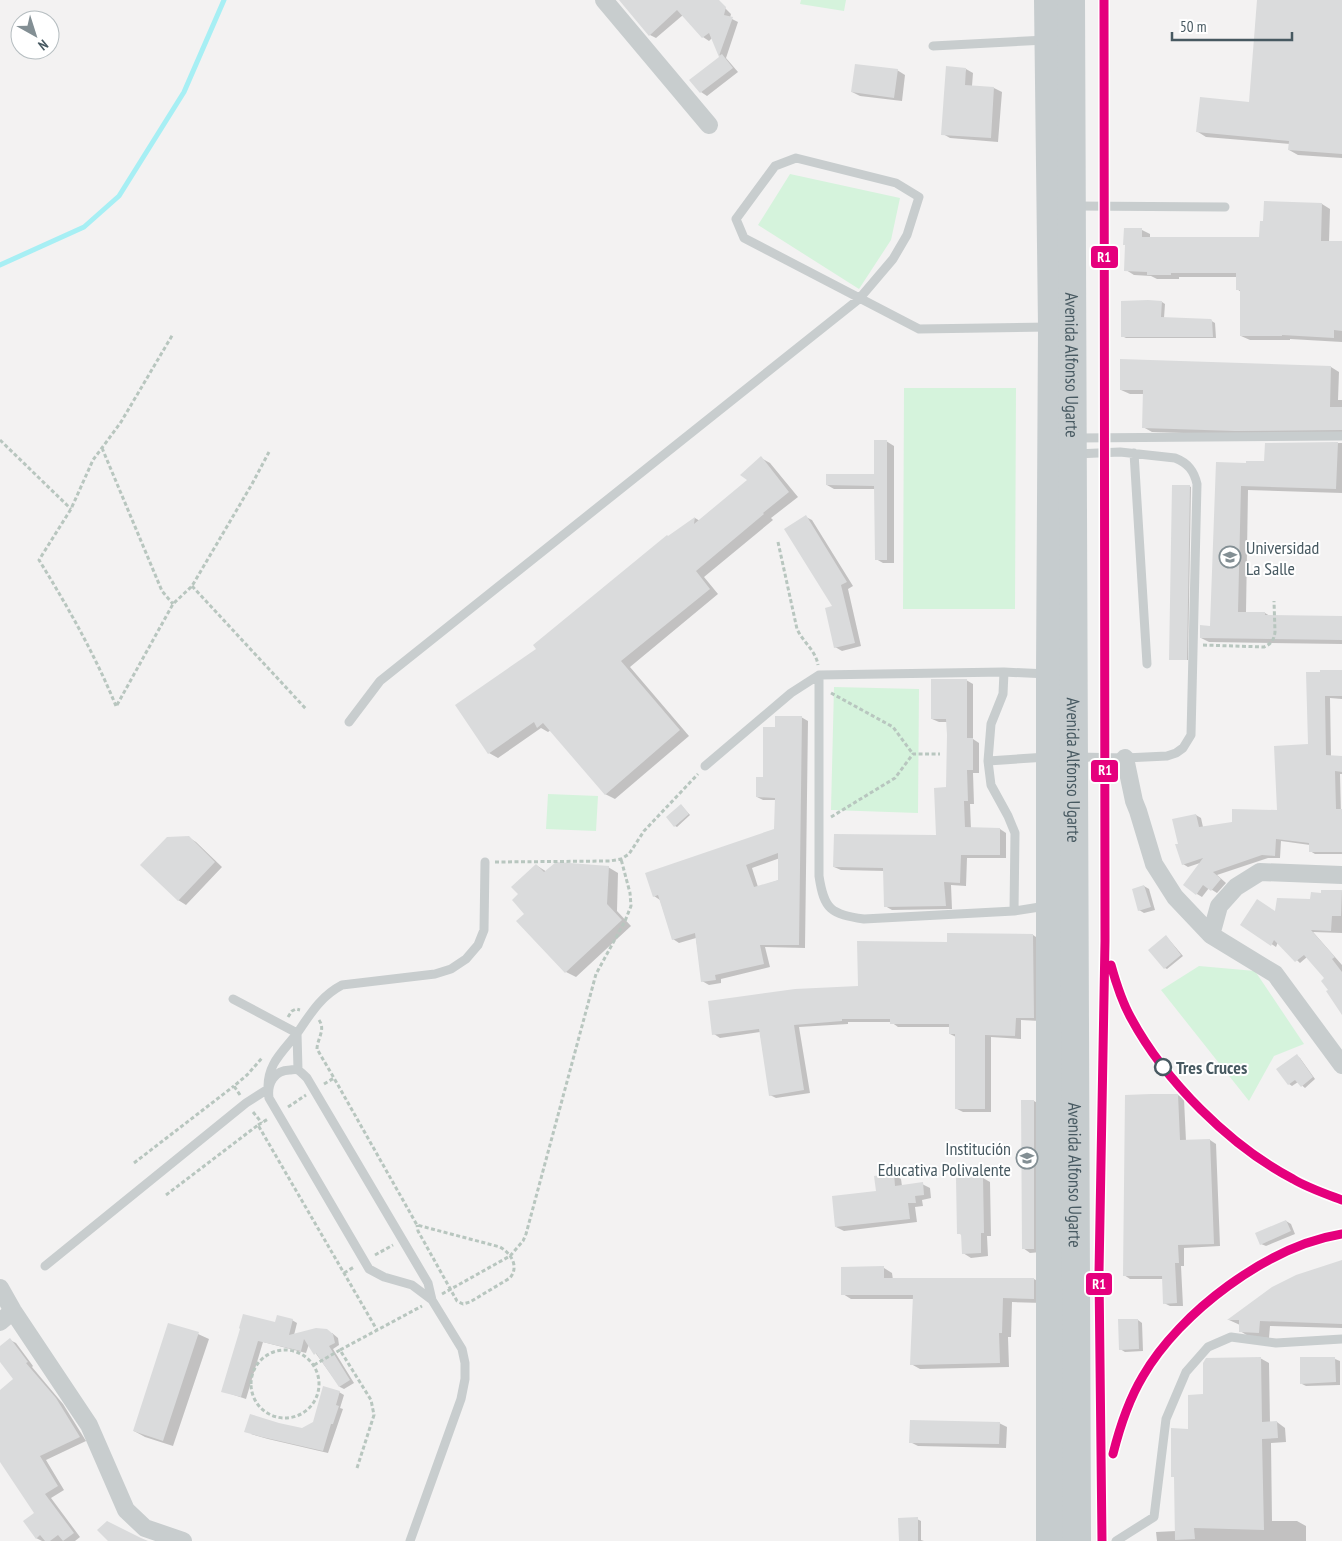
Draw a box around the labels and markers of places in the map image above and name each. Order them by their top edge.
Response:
place label: Universidad La Salle [1246,536,1319,580]
school or university icon: Universidad La Salle [1218,545,1242,569]
place label: Tres Cruces [1176,1056,1247,1079]
marker: Tres Cruces [1154,1058,1172,1076]
place label: Institución Educativa Polivalente [878,1137,1011,1181]
school or university icon: Institución Educativa Polivalente [1015,1146,1039,1170]

